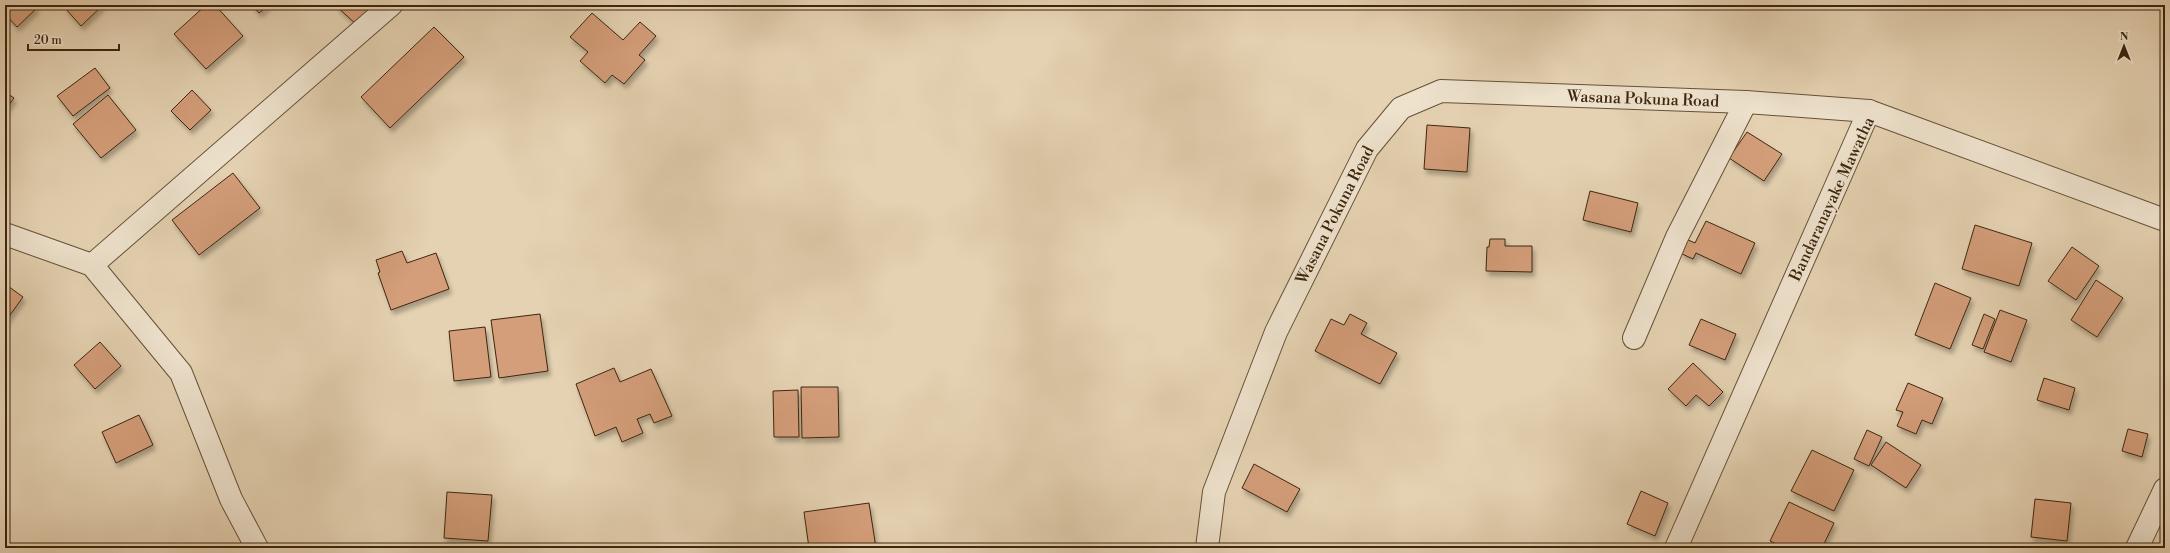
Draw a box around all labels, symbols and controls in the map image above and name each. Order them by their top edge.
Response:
scale bar [28,26,119,52]
north arrow [2104,26,2144,66]
text: N [2120,30,2129,44]
text: 20 m [34,33,62,48]
street label: Wasana Pokuna Road [1565,86,1720,112]
street label: Bandaranayake Mawatha [1785,113,1879,285]
street label: Wasana Pokuna Road [1291,143,1379,288]

